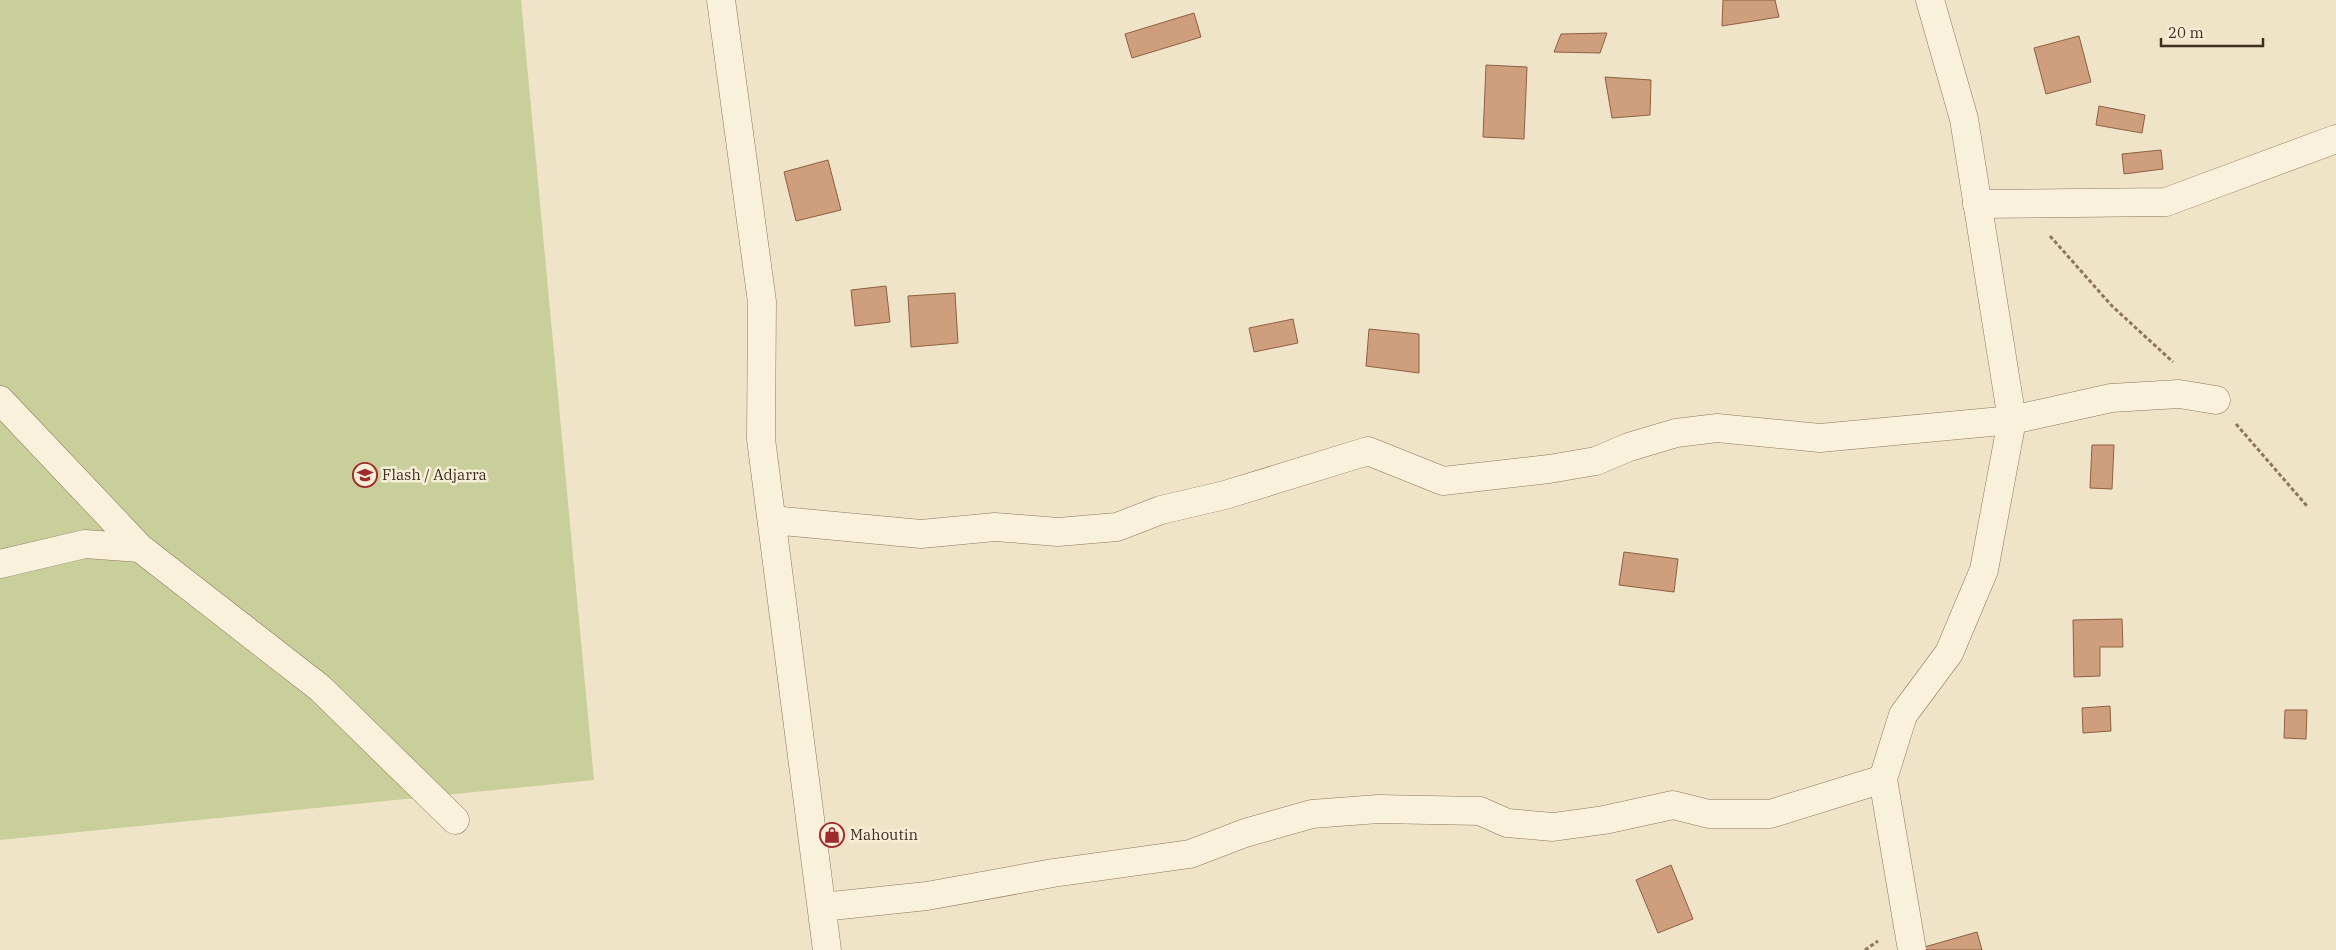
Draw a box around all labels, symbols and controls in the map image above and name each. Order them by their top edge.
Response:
scale bar [2161,15,2264,47]
text: 20 m [2168,23,2204,42]
school or university icon: Flash / Adjarra [352,462,378,488]
place label: Flash / Adjarra [382,465,487,484]
shop icon: Mahoutin [819,822,845,848]
place label: Mahoutin [850,825,918,844]

